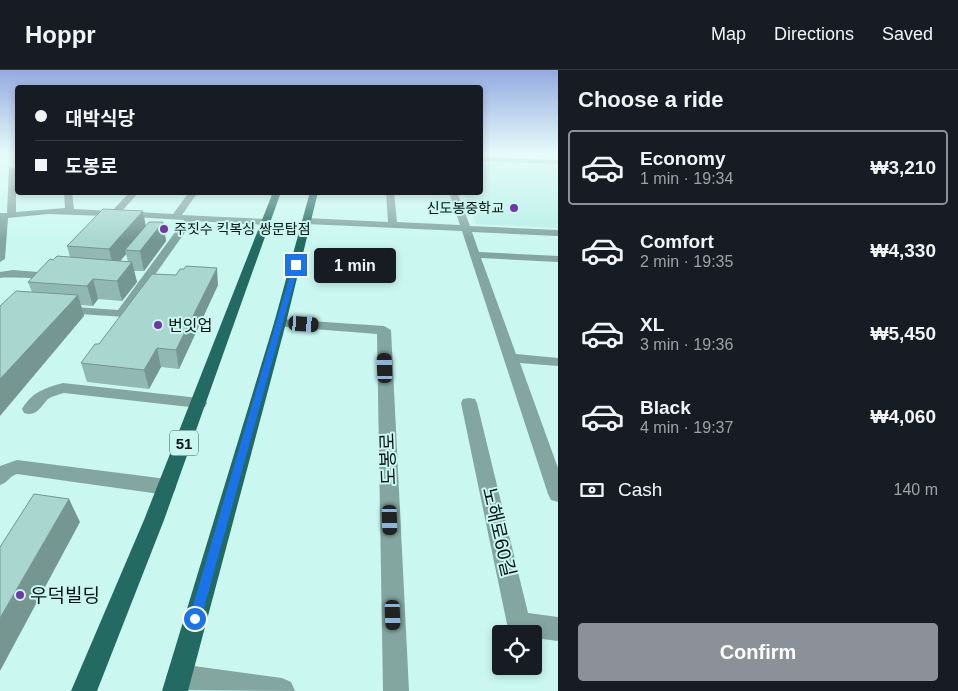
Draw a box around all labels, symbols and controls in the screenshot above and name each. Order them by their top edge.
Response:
text: Hoppr [25,21,96,48]
text: Map [711,24,746,44]
text: Directions [774,24,854,44]
text: Saved [882,24,933,44]
text: Choose a ride [578,87,723,112]
text: 대박식당 [65,108,135,129]
icon: car [580,145,625,190]
text: Economy [640,148,726,169]
text: 도봉로 [65,156,117,177]
text: ₩3,210 [871,157,936,178]
text: 1 min · 19:34 [640,170,733,187]
place label: 신도봉중학교 [427,200,504,216]
marker: 신도봉중학교 [508,202,520,214]
place label: 주짓수 킥복싱 쌍문탑점 [174,221,311,237]
marker: 주짓수 킥복싱 쌍문탑점 [158,223,170,235]
icon: car [580,228,625,273]
text: Comfort [640,231,714,252]
text: ₩4,330 [871,240,936,261]
callout: 1 min [314,248,396,282]
text: 2 min · 19:35 [640,253,733,270]
route end [285,254,307,276]
text: 1 min [334,257,376,274]
icon: car [580,311,625,356]
text: XL [640,314,664,335]
car [288,315,319,333]
place label: 번잇업 [168,317,212,334]
marker: 번잇업 [152,319,164,331]
text: ₩5,450 [871,323,936,344]
text: 3 min · 19:36 [640,336,733,353]
car [376,353,393,383]
icon: car [580,394,625,439]
text: Black [640,397,691,418]
text: ₩4,060 [871,406,936,427]
text: 4 min · 19:37 [640,419,733,436]
road number: 51 [170,430,198,456]
street label: 도봉로 [377,432,399,486]
icon: cash [578,476,606,504]
text: Cash [618,479,662,500]
text: 140 m [894,481,938,498]
street label: 노해로60길 [479,485,519,579]
car [381,505,398,535]
place label: 우덕빌딩 [30,585,100,606]
marker: 우덕빌딩 [14,589,26,601]
car [384,600,401,630]
route start [184,608,206,630]
button: Confirm [578,623,938,681]
map controls [492,625,542,675]
button: locate [492,625,542,675]

